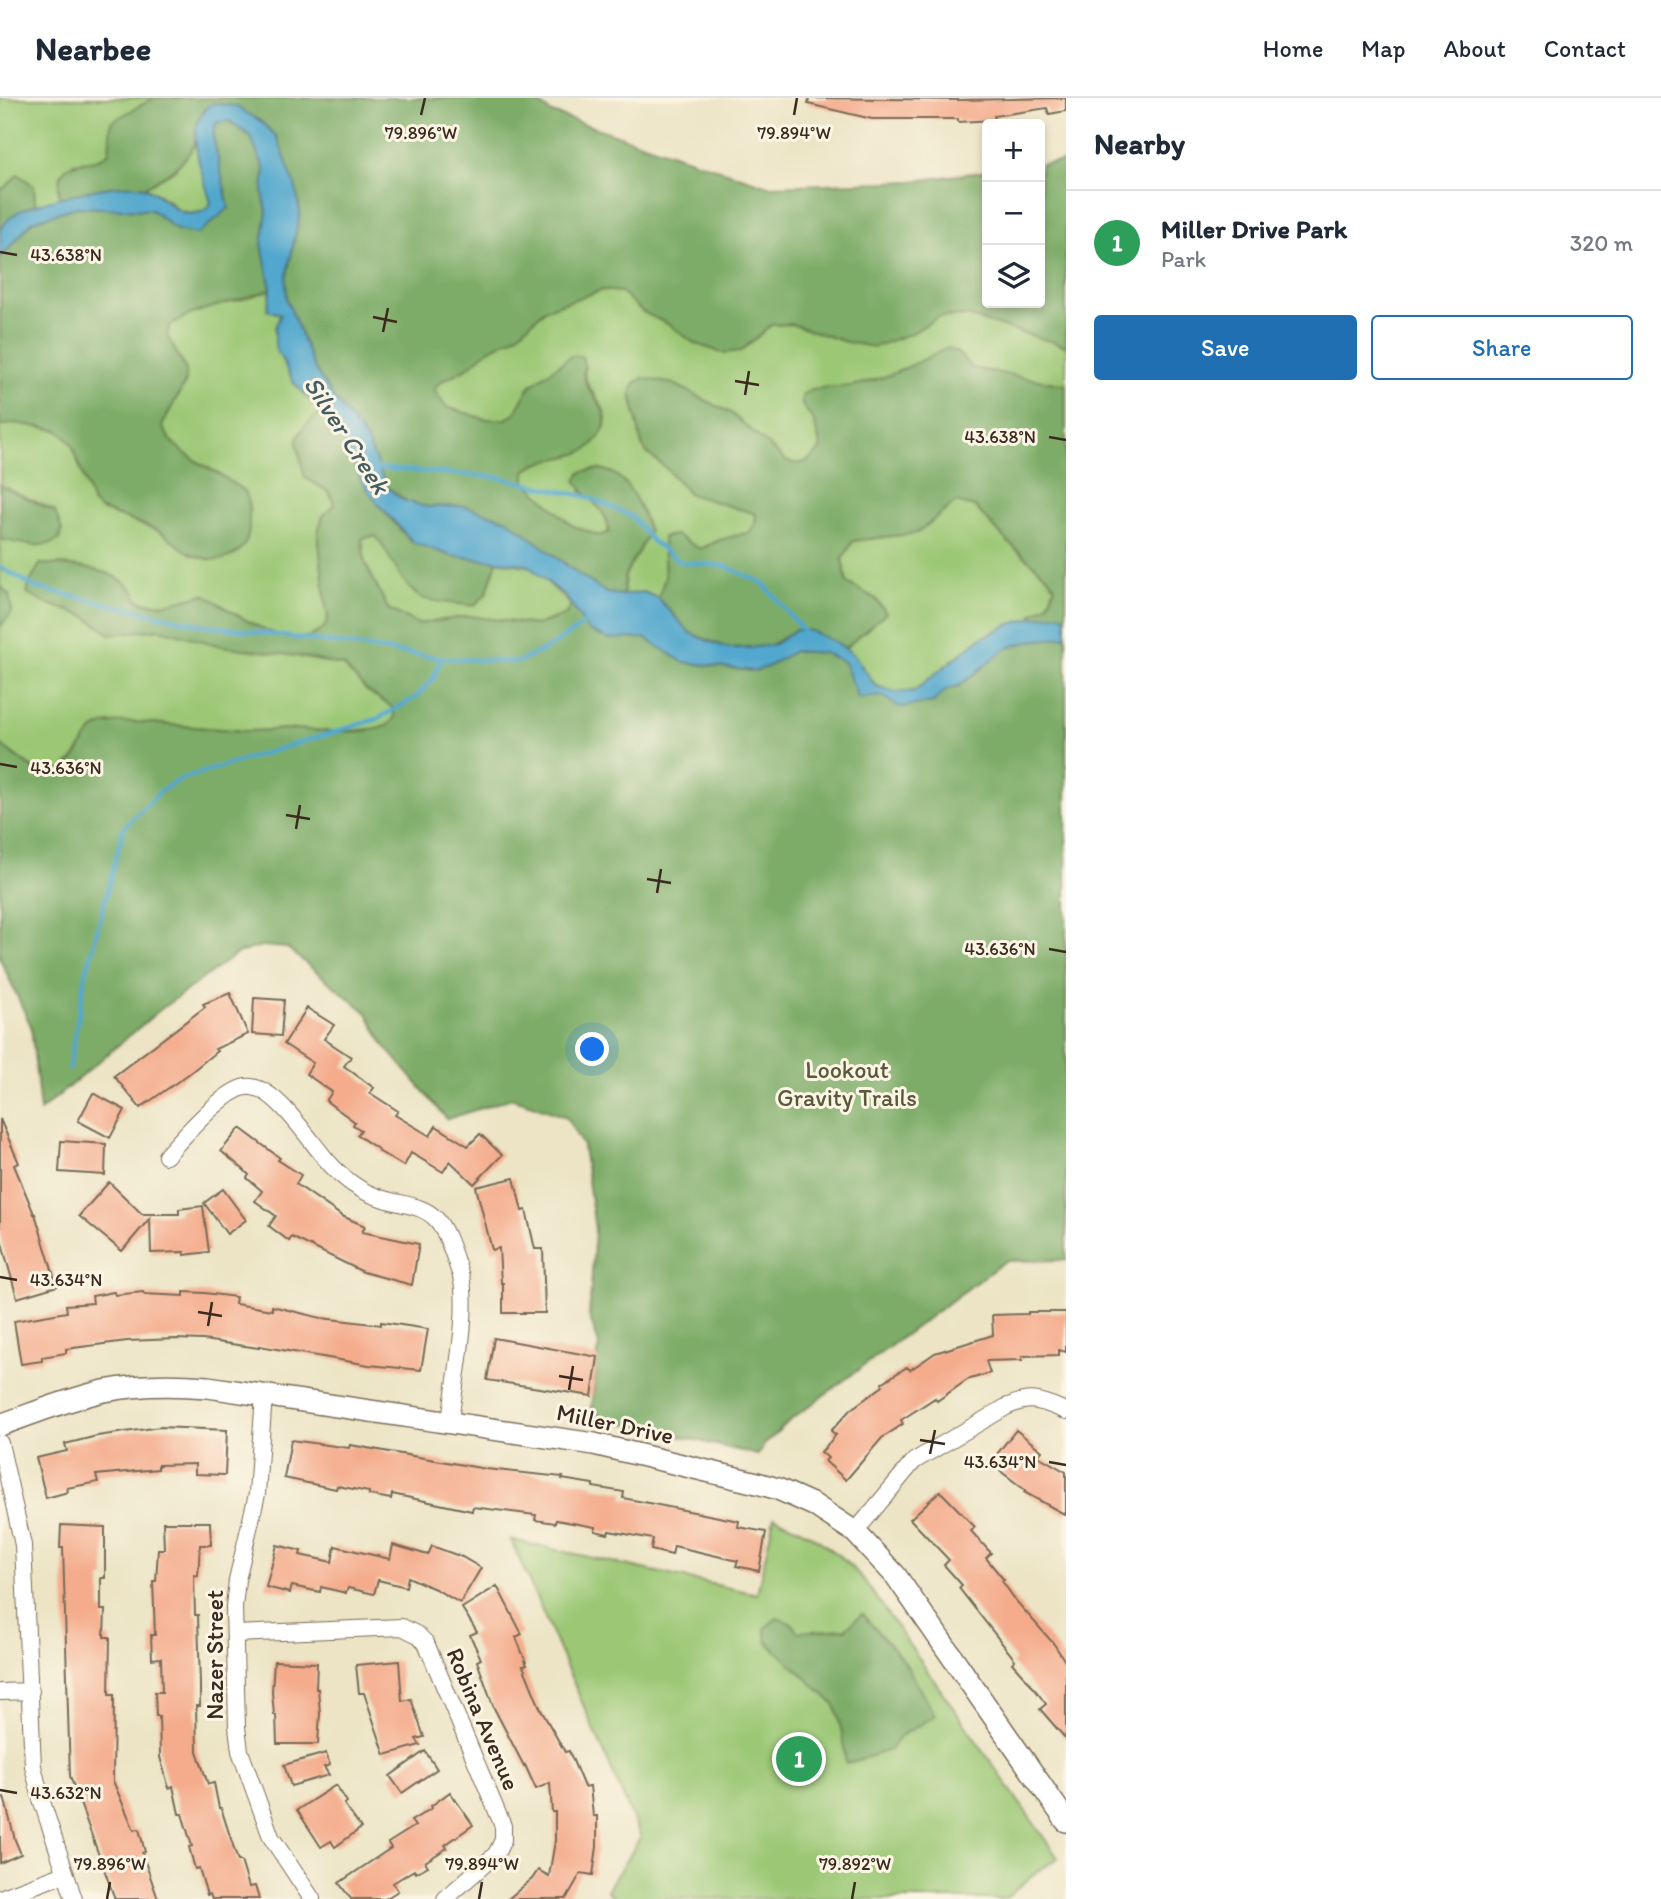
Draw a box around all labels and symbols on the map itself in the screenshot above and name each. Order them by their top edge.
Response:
text: 79.896°W [385,122,457,144]
text: 79.894°W [757,122,831,144]
text: 43.638°N [30,244,102,266]
water label: Silver Creek [297,370,398,501]
text: 43.638°N [964,426,1036,448]
text: 43.636°N [30,757,102,779]
text: 43.636°N [964,938,1036,960]
your location [575,1032,609,1066]
park label: Lookout Gravity Trails [777,1055,917,1112]
text: 43.634°N [30,1269,102,1291]
street label: Miller Drive [554,1397,676,1450]
text: 43.634°N [964,1451,1036,1473]
street label: Nazer Street [200,1590,229,1720]
street label: Robina Avenue [440,1643,527,1794]
pin: 1 [776,1733,822,1785]
text: 43.632°N [30,1782,102,1804]
text: 79.896°W [74,1853,146,1875]
text: 79.894°W [445,1853,519,1875]
text: 79.892°W [819,1853,891,1875]

